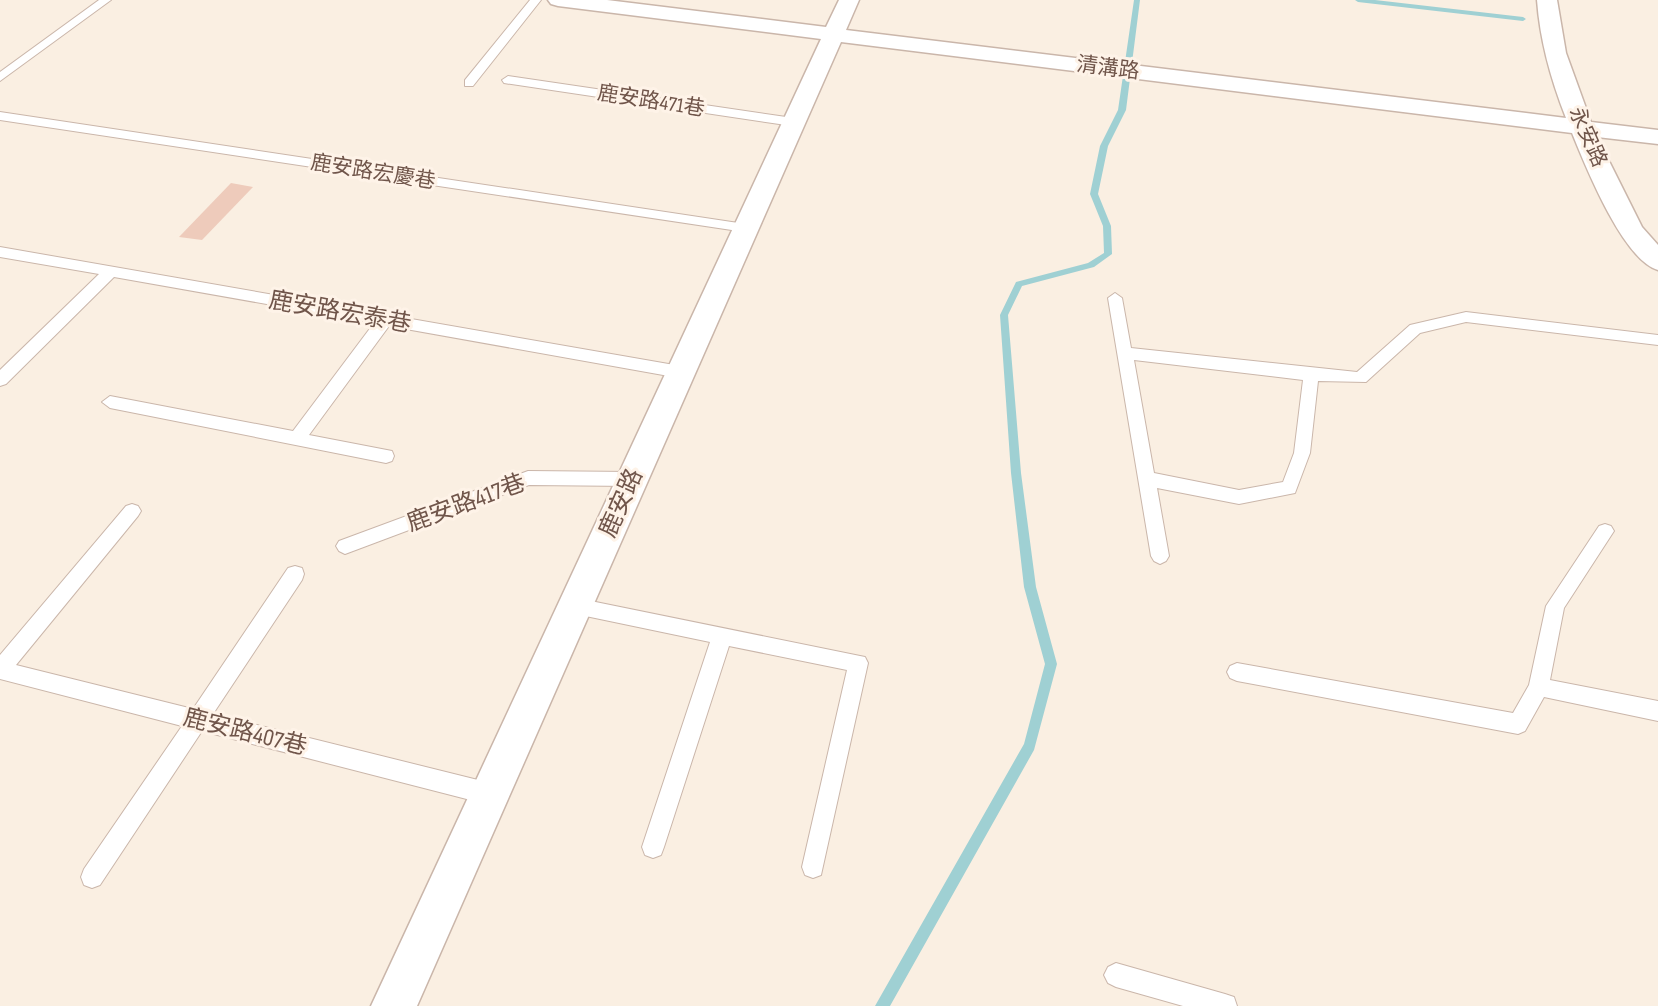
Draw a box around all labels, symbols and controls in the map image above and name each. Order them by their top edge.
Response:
street label: 清溝路 [1075,52,1141,84]
street label: 鹿安路471巷 [595,80,707,122]
street label: 永安路 [1564,103,1612,171]
street label: 鹿安路宏慶巷 [309,150,437,194]
street label: 鹿安路宏泰巷 [267,285,413,339]
street label: 鹿安路 [593,464,649,542]
street label: 鹿安路417巷 [403,468,529,538]
street label: 鹿安路407巷 [180,703,310,761]

